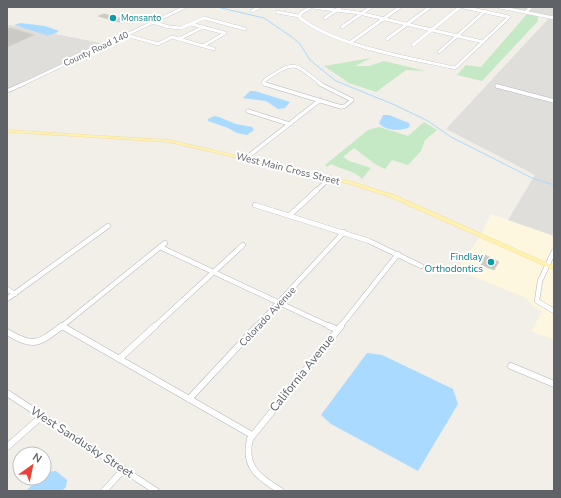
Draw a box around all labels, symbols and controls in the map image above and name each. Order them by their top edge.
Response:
place label: Monsanto [121,12,161,24]
marker: Monsanto [108,13,118,23]
street label: County Road 140 [62,29,130,69]
street label: West Main Cross Street [235,149,341,189]
place label: Findlay Orthodontics [424,250,484,276]
marker: Findlay Orthodontics [486,257,496,267]
street label: Colorado Avenue [236,284,299,350]
street label: California Avenue [266,331,338,415]
street label: West Sandusky Street [27,403,137,482]
north arrow [12,446,52,486]
text: N [30,450,45,467]

